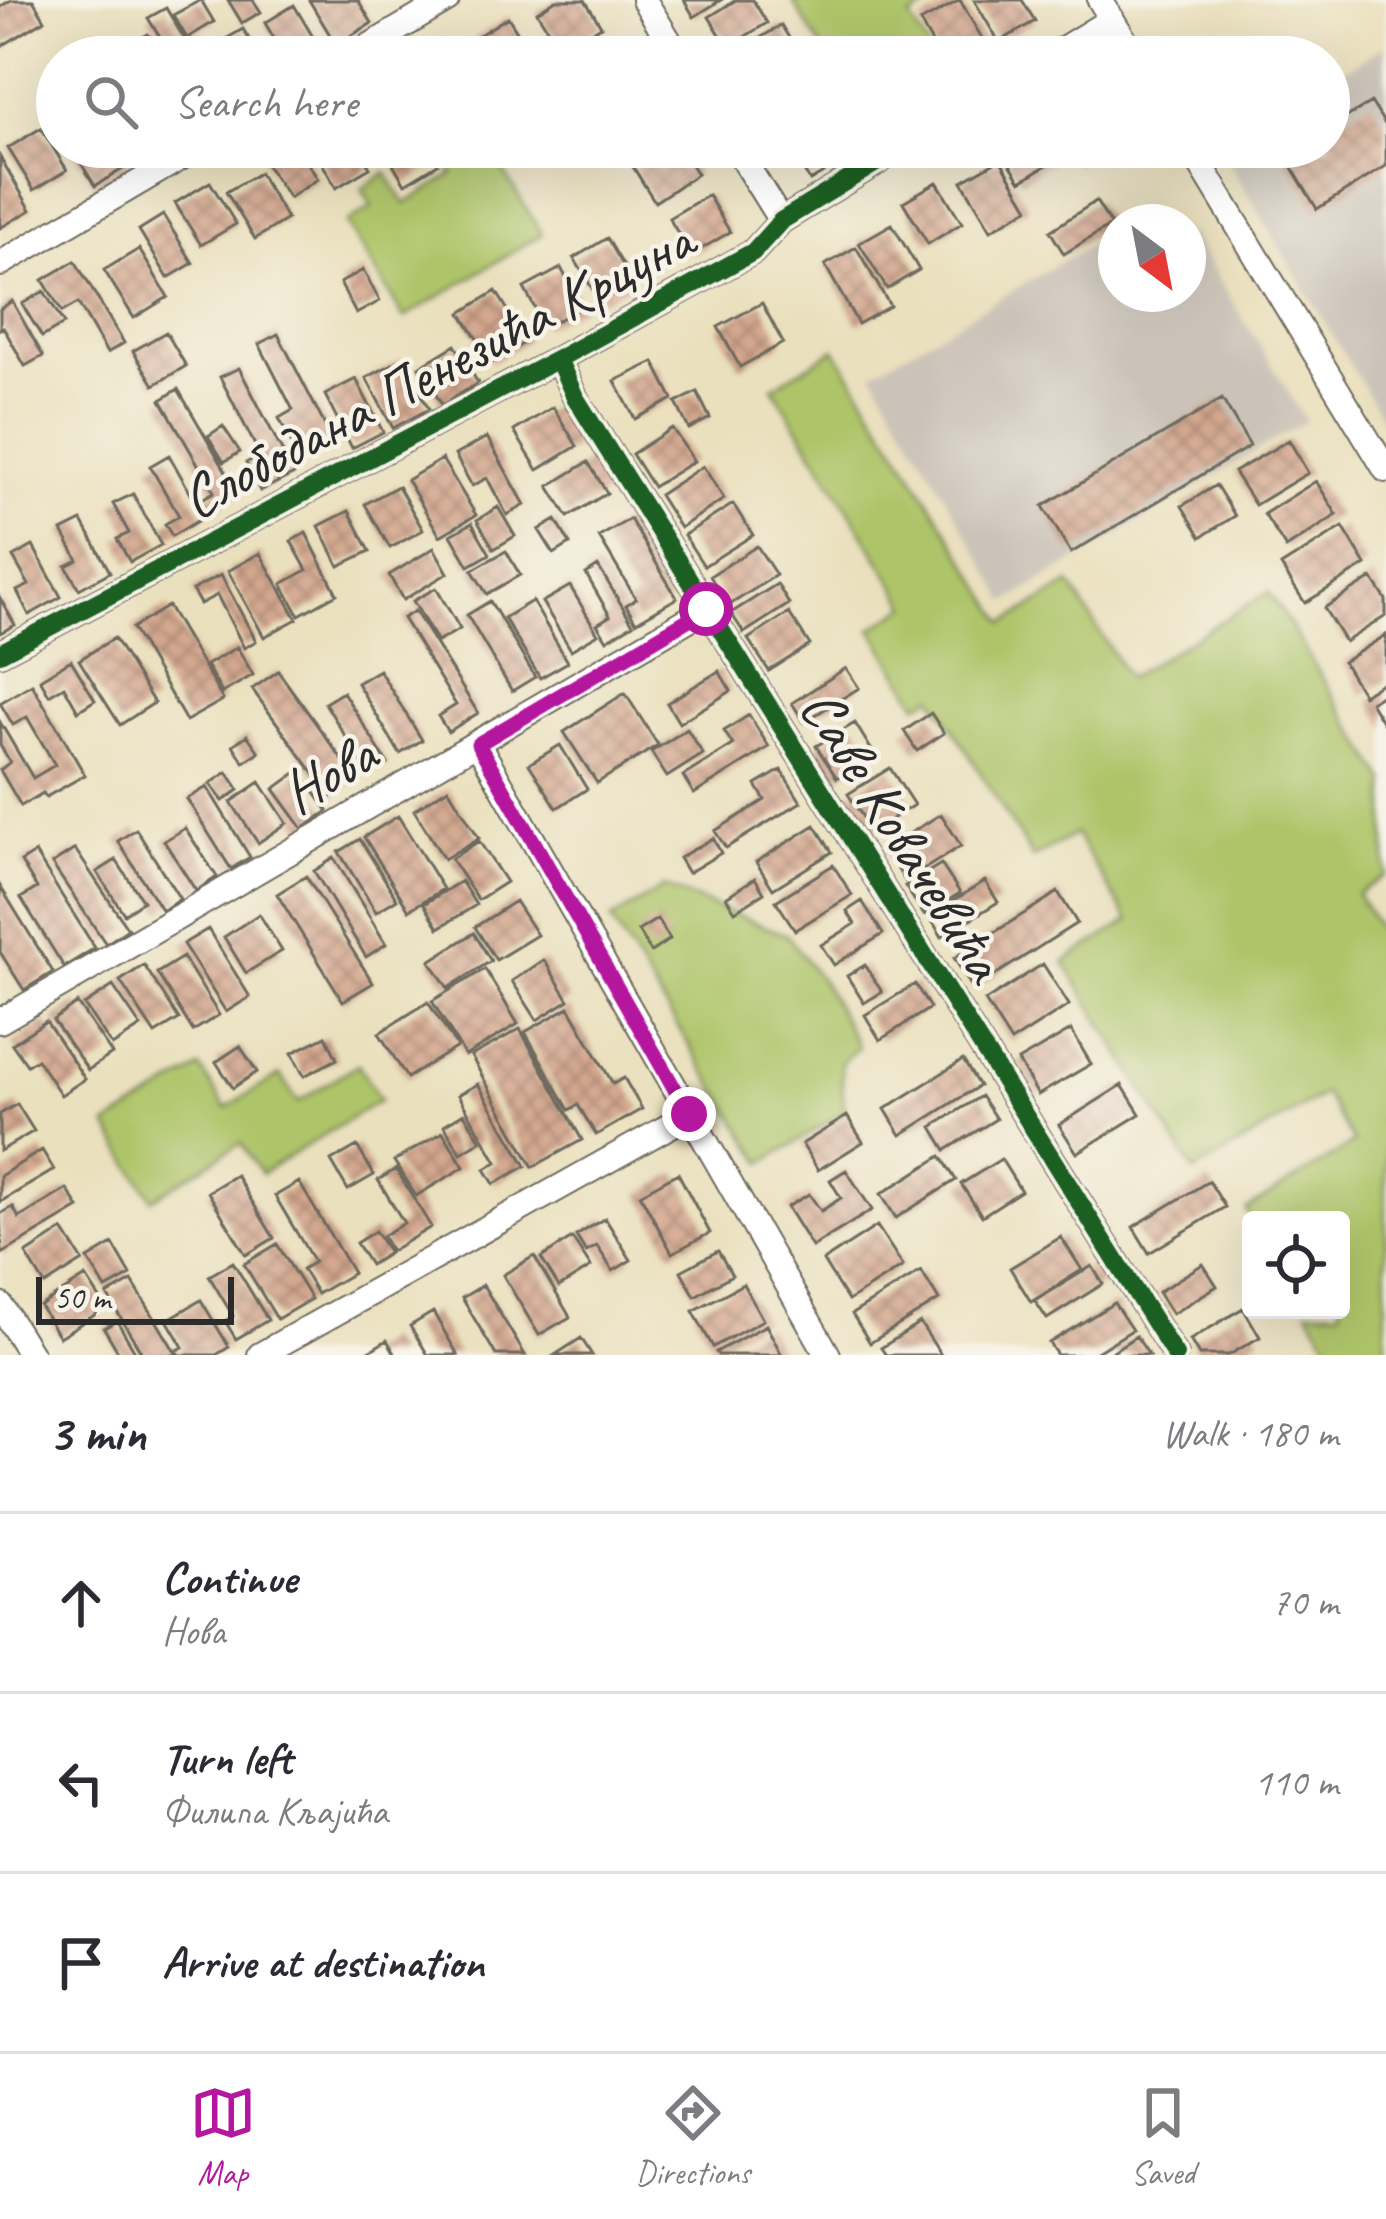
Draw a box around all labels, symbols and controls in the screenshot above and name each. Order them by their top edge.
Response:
search box [36,36,1350,168]
icon: search [78,69,144,135]
text: Search here [174,74,357,131]
street label: Слободана Пенезића Крцуна [168,199,710,536]
north arrow [1098,204,1206,312]
route start [679,582,733,636]
street label: Саве Ковачевића [783,674,1025,998]
street label: Нова [267,714,393,830]
route end [662,1087,716,1141]
map controls [1242,1211,1350,1319]
button: locate [1242,1211,1350,1319]
scale bar [36,1271,234,1324]
text: 50 m [54,1277,110,1319]
text: 3 min [48,1401,146,1465]
text: Walk · 180 m [1162,1409,1338,1458]
text: Continue [162,1550,296,1607]
icon: ahead [48,1570,114,1636]
text: 70 m [1272,1578,1338,1627]
text: Нова [162,1607,225,1656]
text: Turn left [162,1730,292,1787]
icon: left [48,1750,114,1816]
text: 110 m [1254,1758,1338,1807]
text: Филипа Кљајића [162,1787,388,1836]
icon: arrive [48,1930,114,1996]
text: Arrive at destination [162,1934,484,1991]
tab: Map [190,2080,256,2194]
tab: Directions [636,2080,750,2194]
tab: Saved [1130,2080,1196,2194]

